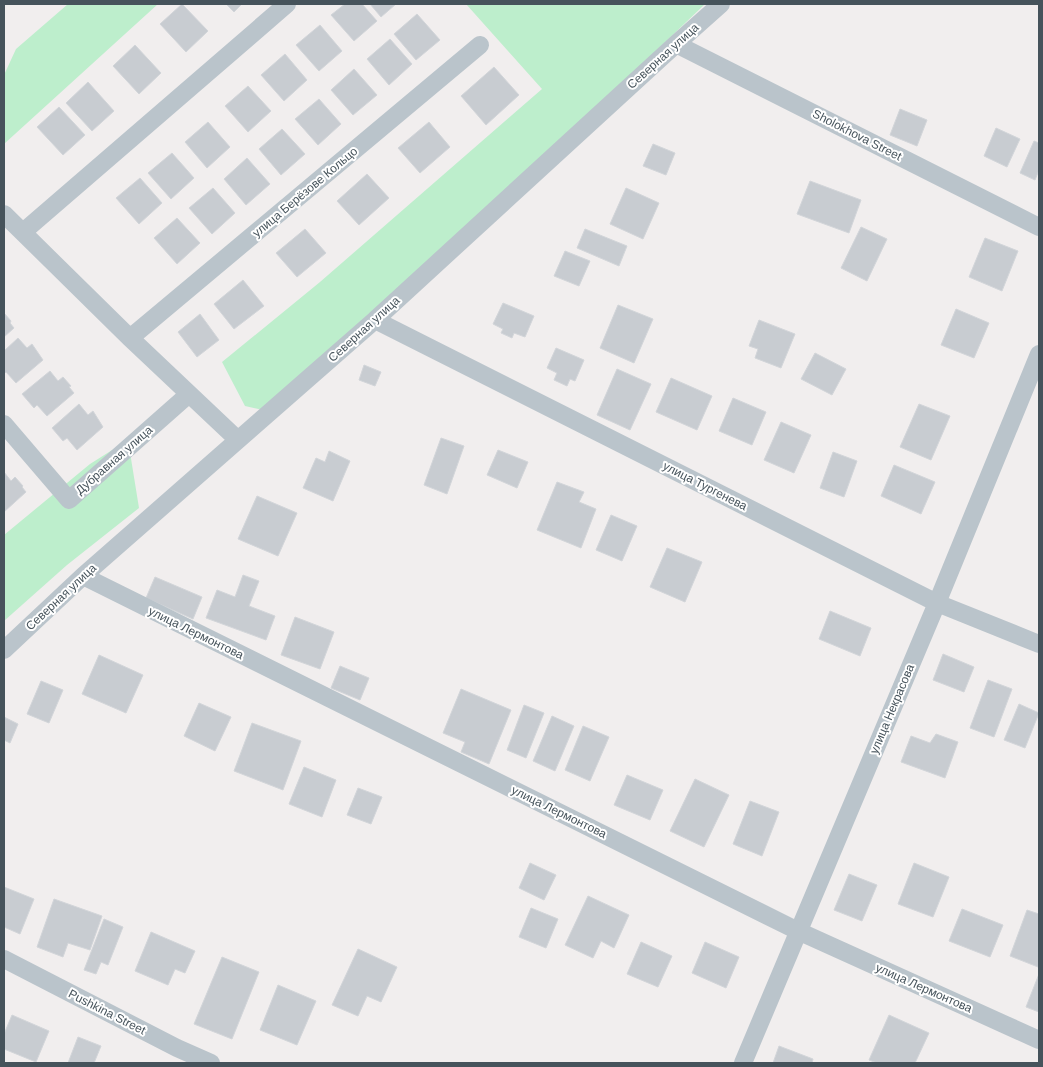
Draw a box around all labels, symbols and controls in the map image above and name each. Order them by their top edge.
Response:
street label: Северная улица [624,20,702,92]
street label: Sholokhova Street [810,107,904,164]
street label: улица Берёзове Кольцо [250,144,361,240]
street label: Северная улица [325,293,403,365]
street label: Дубравная улица [73,423,156,497]
street label: улица Тургенева [661,459,750,513]
street label: Северная улица [23,561,99,633]
street label: улица Лермонтова [146,604,246,662]
street label: улица Некрасова [867,662,917,756]
street label: улица Лермонтова [509,783,609,841]
street label: улица Лермонтова [874,960,975,1016]
street label: Pushkina Street [66,987,149,1038]

